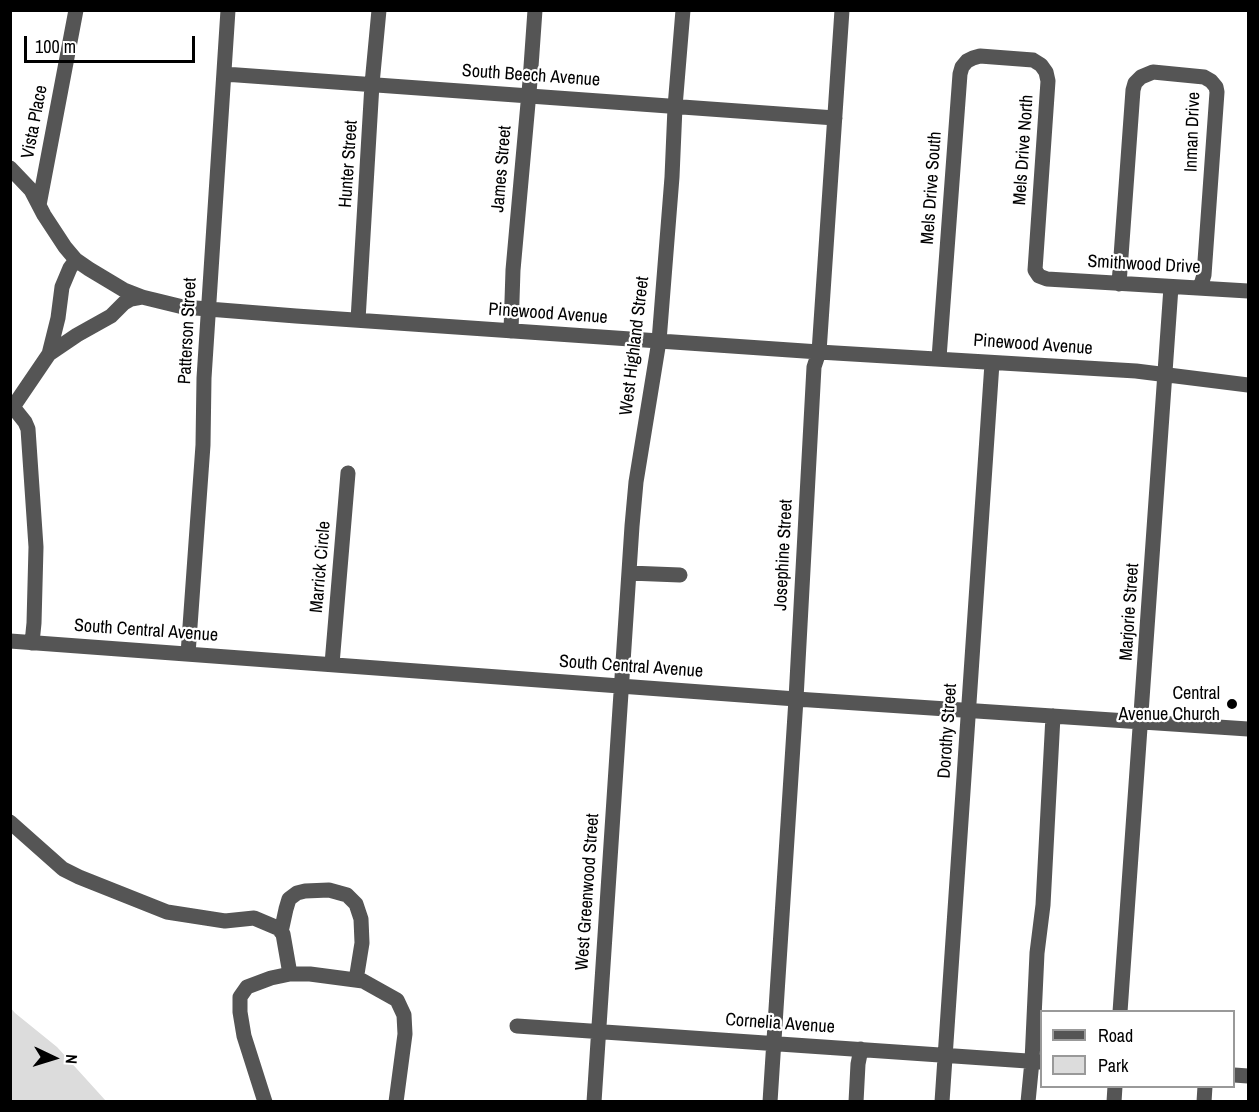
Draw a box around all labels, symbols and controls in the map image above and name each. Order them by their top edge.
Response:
scale bar [27,24,198,62]
text: 100 m [35,34,76,59]
street label: South Beech Avenue [461,60,601,92]
street label: Vista Place [17,83,53,161]
street label: Inman Drive [1181,91,1205,173]
street label: Mels Drive North [1009,94,1039,206]
street label: Hunter Street [335,119,363,209]
street label: James Street [487,125,517,213]
street label: Mels Drive South [917,131,947,245]
street label: Smithwood Drive [1087,251,1201,279]
street label: West Highland Street [616,275,654,417]
street label: Patterson Street [174,277,202,385]
street label: Pinewood Avenue [488,299,608,329]
street label: Pinewood Avenue [973,330,1093,360]
street label: Josephine Street [770,499,798,611]
street label: Marrick Circle [306,520,336,614]
street label: Marjorie Street [1116,563,1144,661]
street label: South Central Avenue [73,615,219,647]
street label: South Central Avenue [558,651,704,683]
street label: Dorothy Street [934,683,962,779]
place label: Central Avenue Church [1119,683,1220,726]
marker: Central Avenue Church [1225,697,1239,711]
street label: West Greenwood Street [572,813,604,971]
street label: Cornelia Avenue [725,1009,835,1039]
legend [1040,1010,1235,1088]
text: Road [1098,1023,1133,1048]
north arrow [24,1028,84,1088]
text: Park [1098,1053,1128,1078]
text: N [61,1054,83,1065]

